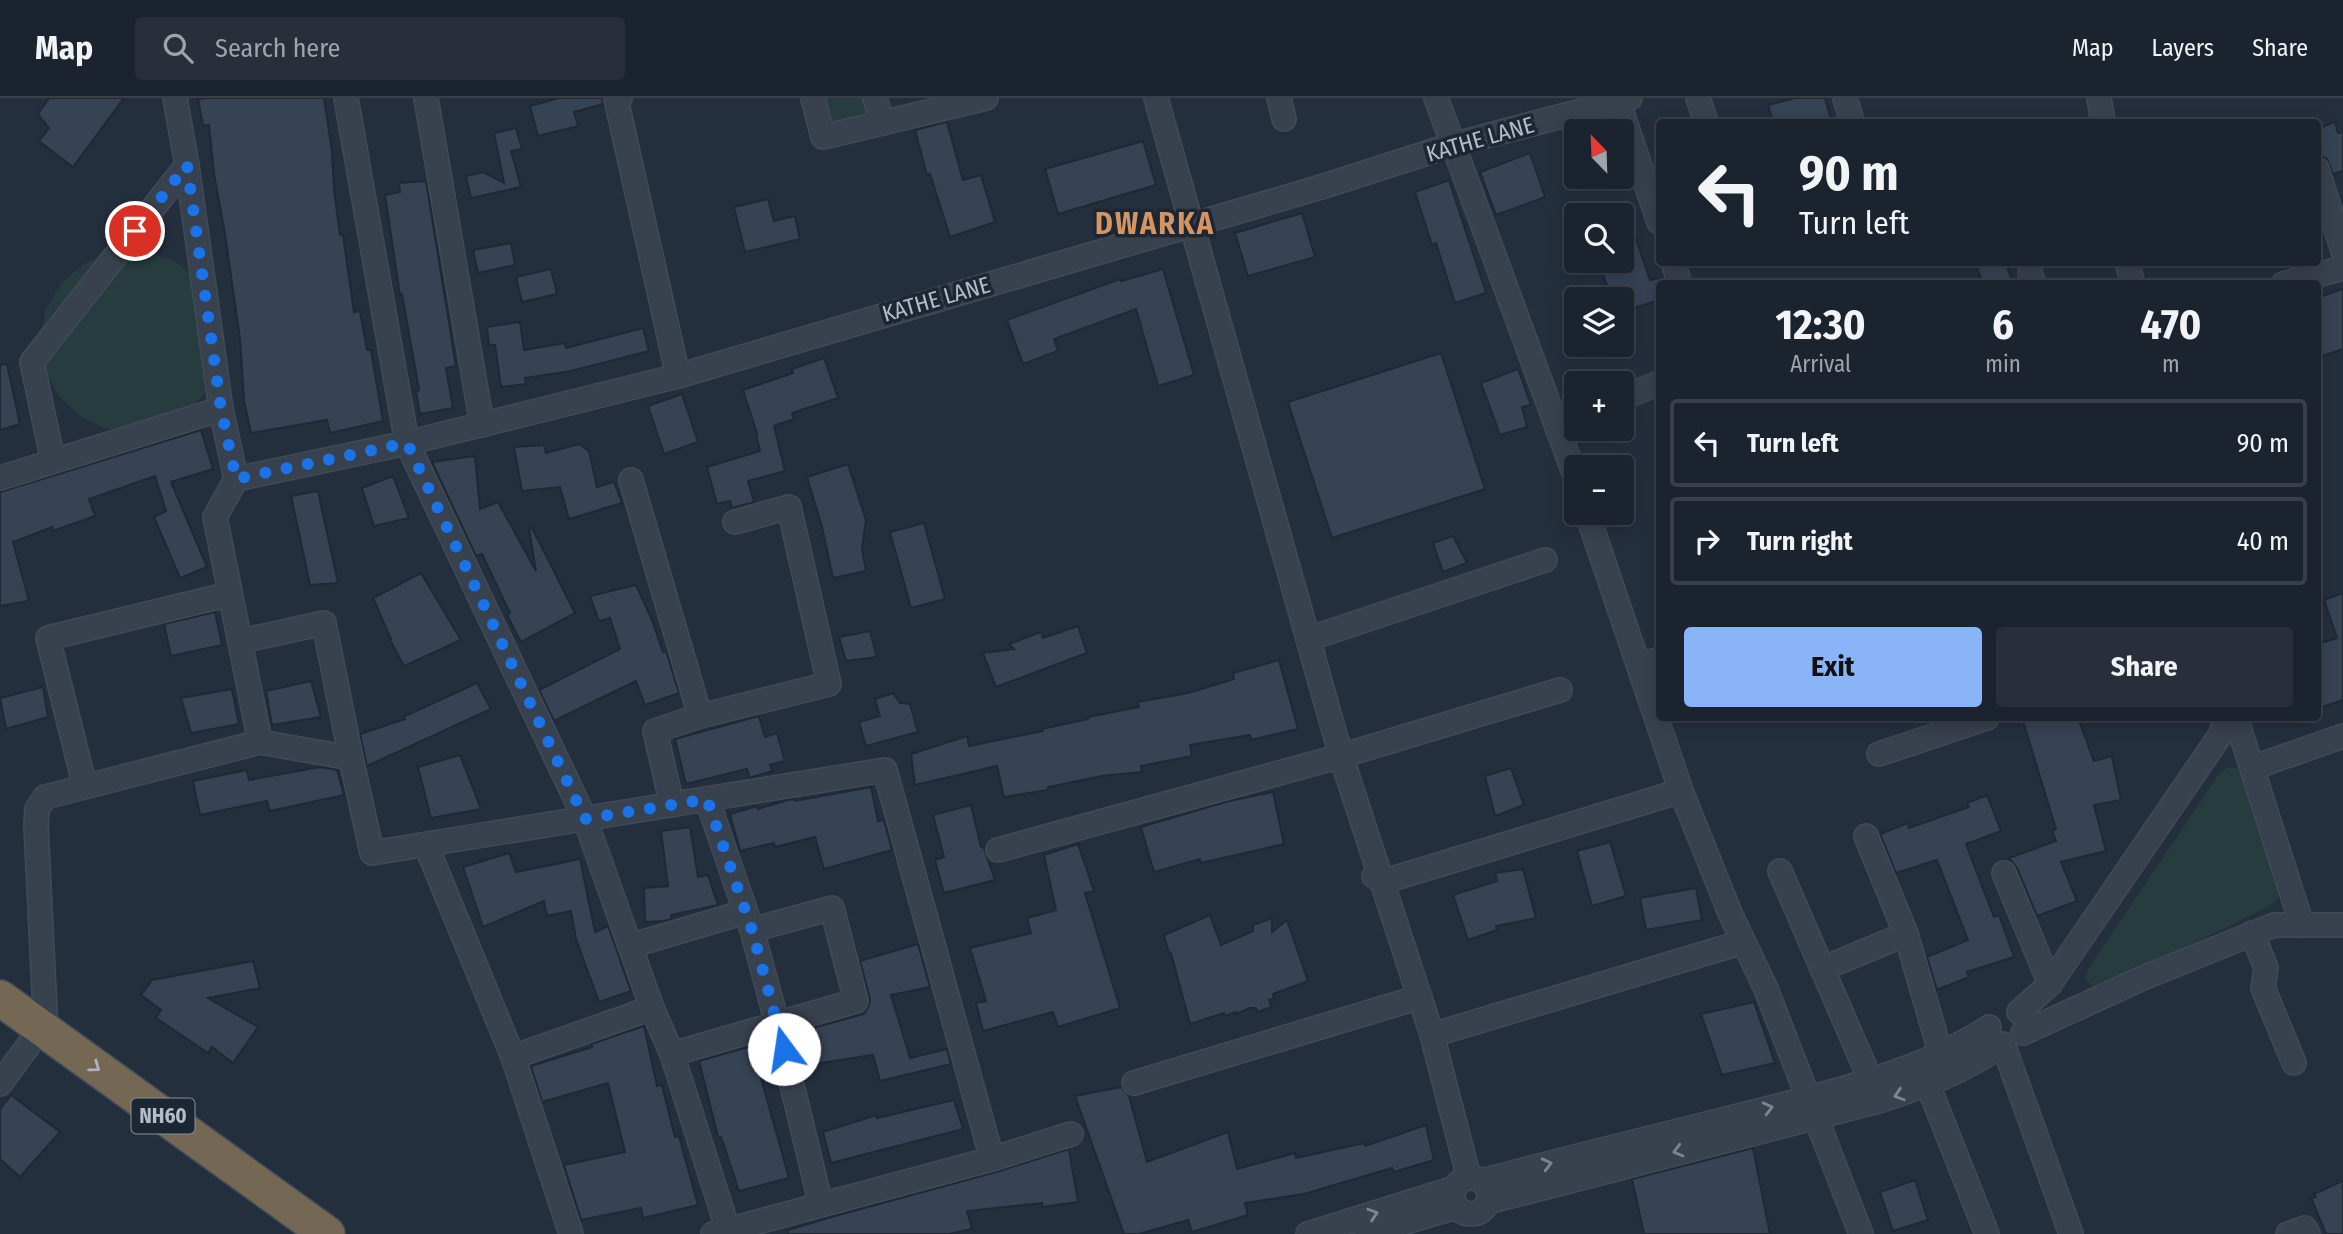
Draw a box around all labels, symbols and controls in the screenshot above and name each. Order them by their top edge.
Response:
search box [135,17,625,80]
text: Map [35,28,93,68]
icon: search [159,29,197,67]
text: Search here [215,33,340,64]
text: Map [2072,34,2114,62]
text: Layers [2152,34,2214,62]
text: Share [2252,34,2308,62]
street label: KATHE LANE [1423,110,1537,168]
north arrow [1564,119,1634,189]
map controls [1564,119,1634,525]
text: 90 m [1799,144,1899,203]
icon: left [1684,147,1775,238]
pin [105,201,165,261]
button: search [1564,203,1634,273]
text: Turn left [1799,204,1909,242]
district label: DWARKA [1095,206,1215,242]
icon: arrive [116,212,154,250]
street label: KATHE LANE [879,270,993,328]
button: layers [1564,287,1634,357]
text: 12:30 [1775,300,1866,350]
text: 6 [1992,300,2014,350]
text: 470 [2140,300,2201,350]
text: Arrival [1790,350,1851,378]
text: min [1985,350,2021,378]
text: m [2162,350,2180,378]
button: + [1564,371,1634,441]
icon: left [1688,424,1726,462]
text: Turn left [1747,428,1839,459]
text: 90 m [2237,428,2289,459]
button: − [1564,455,1634,525]
icon: right [1688,522,1726,560]
text: Turn right [1747,526,1853,557]
text: 40 m [2237,526,2289,557]
button: Exit [1684,627,1982,707]
button: Share [1996,627,2293,707]
position arrow [747,1012,821,1086]
one-way arrow [87,1059,100,1071]
one-way arrow [1893,1086,1905,1101]
road number: NH60 [132,1098,194,1134]
one-way arrow [1761,1102,1773,1116]
one-way arrow [1673,1143,1685,1158]
one-way arrow [1541,1158,1553,1172]
one-way arrow [1367,1207,1379,1222]

